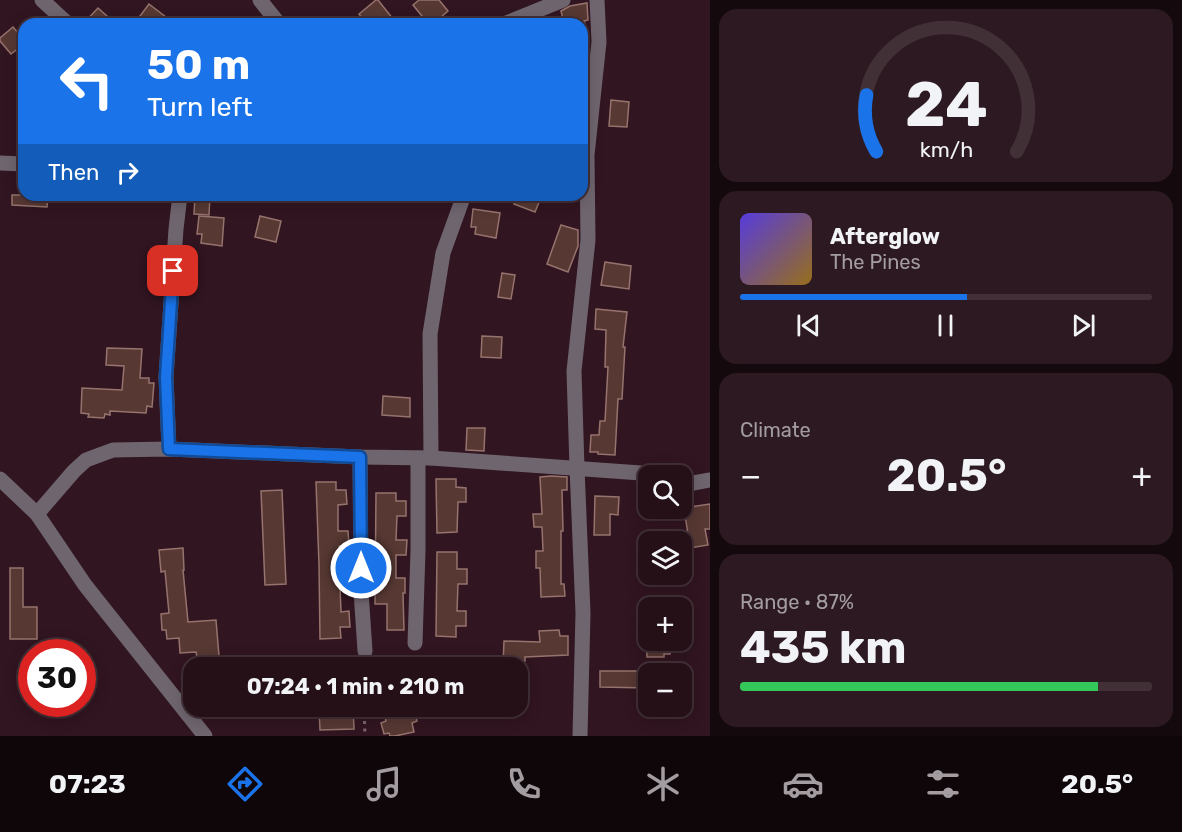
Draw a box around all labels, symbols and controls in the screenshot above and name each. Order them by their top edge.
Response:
text: 50 m [147,40,250,90]
icon: left [48,42,126,120]
text: 24 [905,69,987,143]
text: Turn left [147,91,252,123]
text: km/h [919,138,973,163]
icon: right [111,156,144,189]
text: Then [48,159,99,186]
text: Afterglow [830,223,940,250]
pin [147,245,198,296]
text: The Pines [830,250,921,274]
icon: arrive [156,254,189,287]
icon: previous [792,309,825,342]
icon: pause [929,309,962,342]
icon: next [1067,309,1100,342]
text: Climate [740,418,811,442]
text: 20.5° [887,449,1006,502]
text: − [740,456,761,495]
text: + [1131,456,1152,495]
map controls [638,465,692,717]
button: search [638,465,692,519]
button: layers [638,531,692,585]
position arrow [329,536,393,600]
text: Range · 87% [740,590,854,614]
button: + [638,597,692,651]
text: 435 km [740,621,907,674]
speed limit sign: 30 [18,639,96,717]
button: − [638,663,692,717]
text: 07:24 · 1 min · 210 m [247,673,464,700]
icon: directions [224,763,266,805]
icon: music [363,763,405,805]
icon: phone [503,763,545,805]
icon: climate [642,763,684,805]
icon: car [782,763,824,805]
icon: filters [922,763,964,805]
text: 07:23 [49,768,126,800]
text: 20.5° [1061,768,1133,800]

